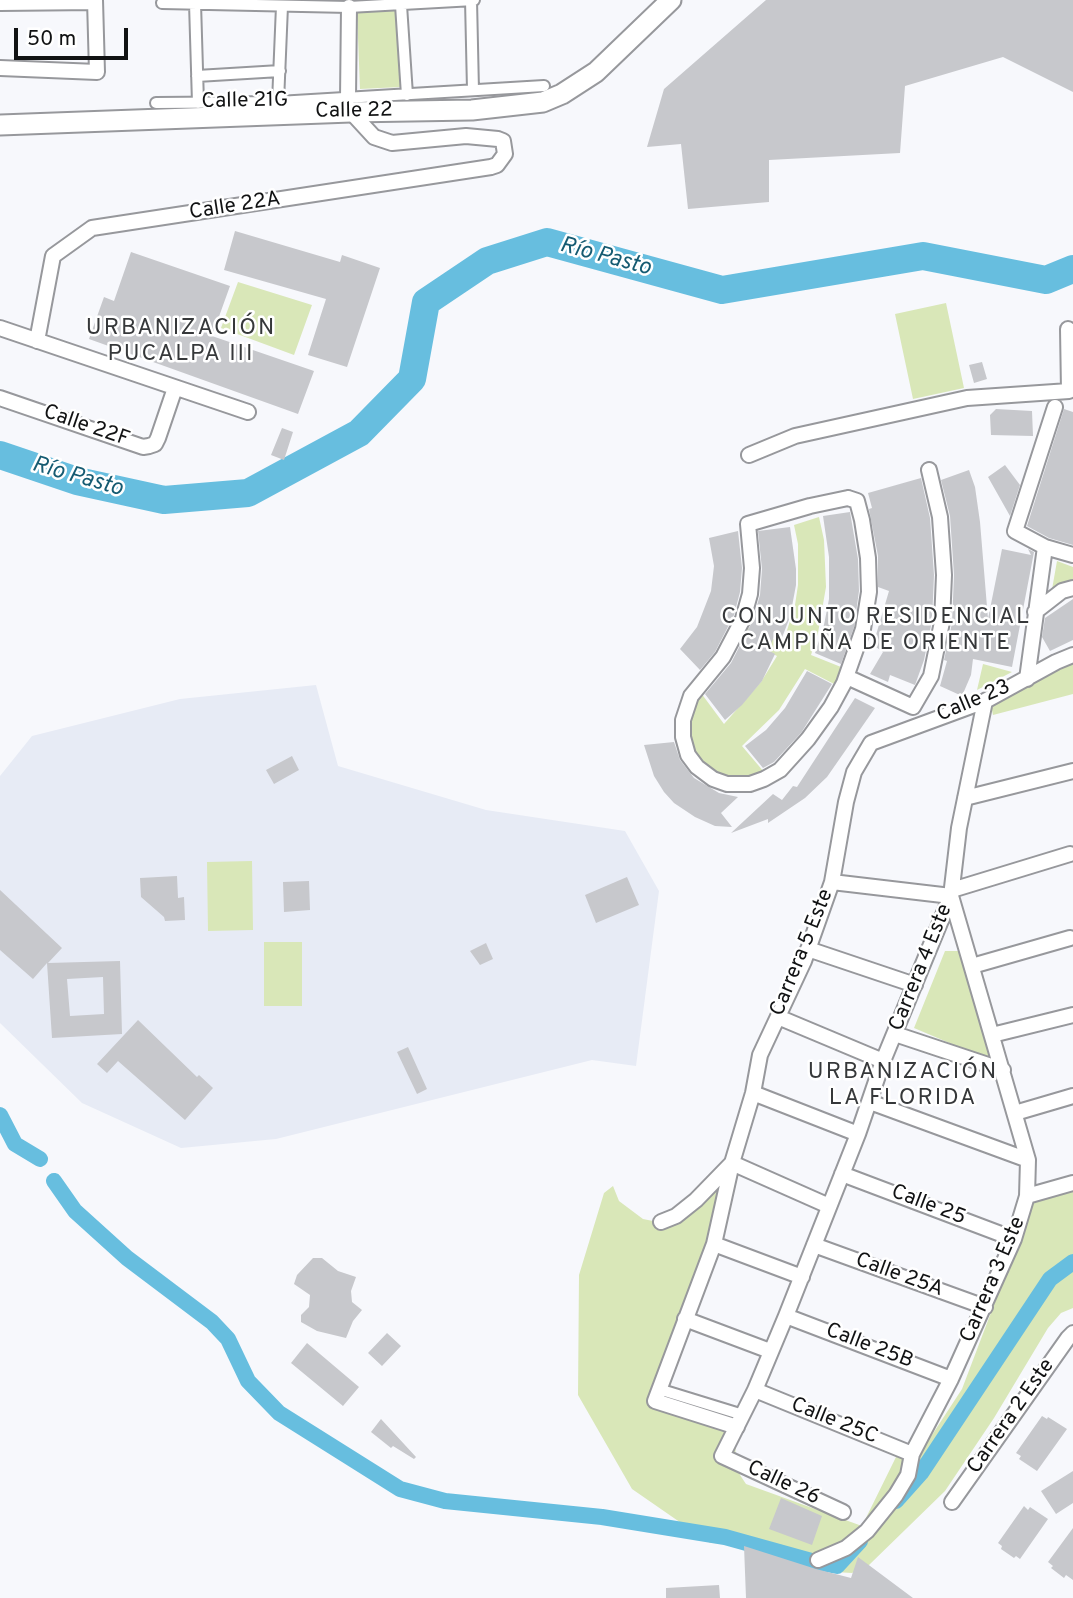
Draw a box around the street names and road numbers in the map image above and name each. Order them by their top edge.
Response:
street label: Calle 21G [201,89,289,115]
street label: Calle 22 [315,99,393,125]
street label: Calle 22A [188,187,282,227]
street label: Calle 22F [40,401,132,453]
street label: Calle 23 [933,675,1015,729]
street label: Carrera 5 Este [766,886,840,1020]
street label: Carrera 4 Este [885,901,959,1035]
street label: Calle 25 [887,1180,969,1232]
street label: Carrera 3 Este [956,1213,1032,1347]
street label: Calle 25A [852,1248,946,1304]
street label: Calle 25B [822,1319,916,1375]
street label: Carrera 2 Este [963,1355,1061,1479]
street label: Calle 25C [787,1393,881,1451]
street label: Calle 26 [743,1456,823,1512]

